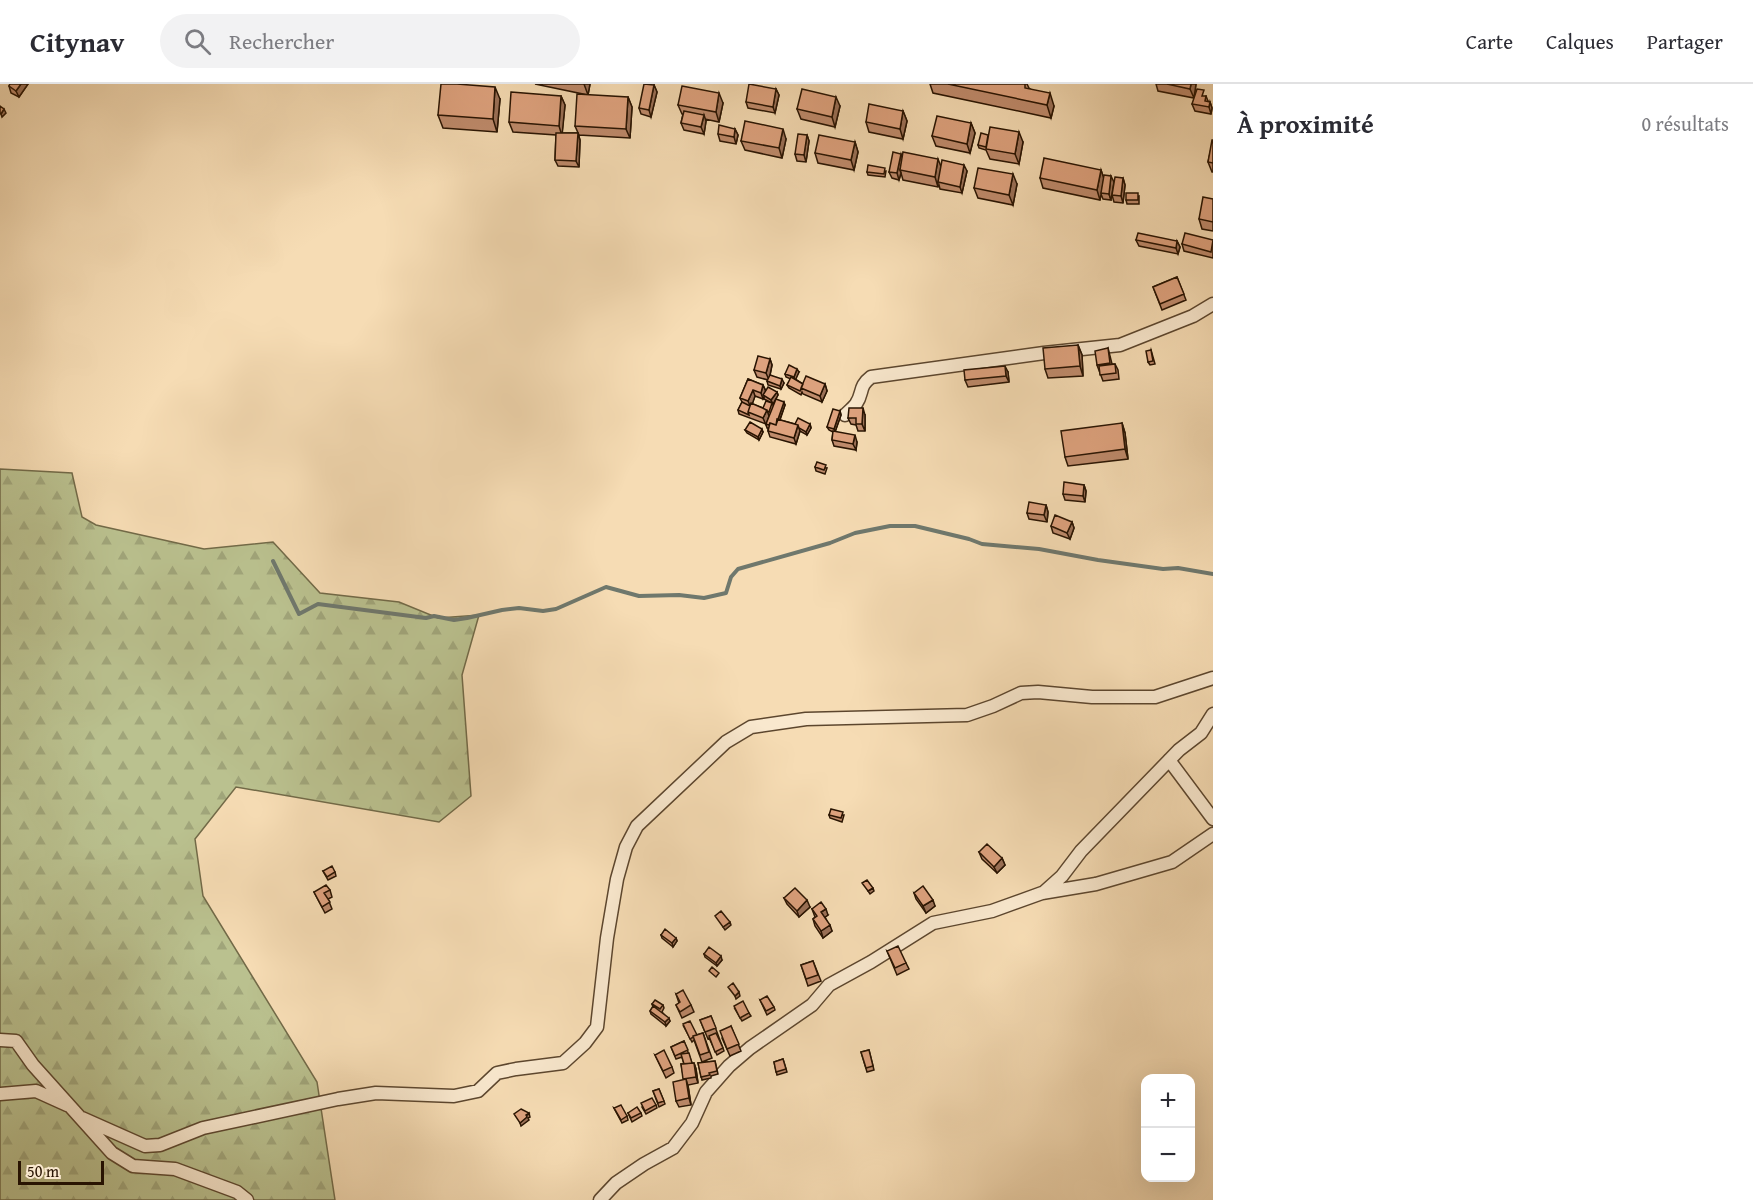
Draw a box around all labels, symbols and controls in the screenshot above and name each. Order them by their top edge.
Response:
search box [160,14,580,68]
text: Citynav [30,21,124,62]
icon: search [181,25,214,58]
text: Rechercher [229,25,334,57]
text: Carte [1466,26,1513,57]
text: Calques [1546,26,1614,57]
text: Partager [1647,26,1723,57]
text: À proximité [1237,104,1374,143]
text: 0 résultats [1641,109,1729,138]
map controls [1141,1074,1195,1182]
button: + [1141,1074,1195,1128]
button: − [1141,1128,1195,1182]
scale bar [18,1158,104,1186]
text: 50 m [27,1159,59,1183]

